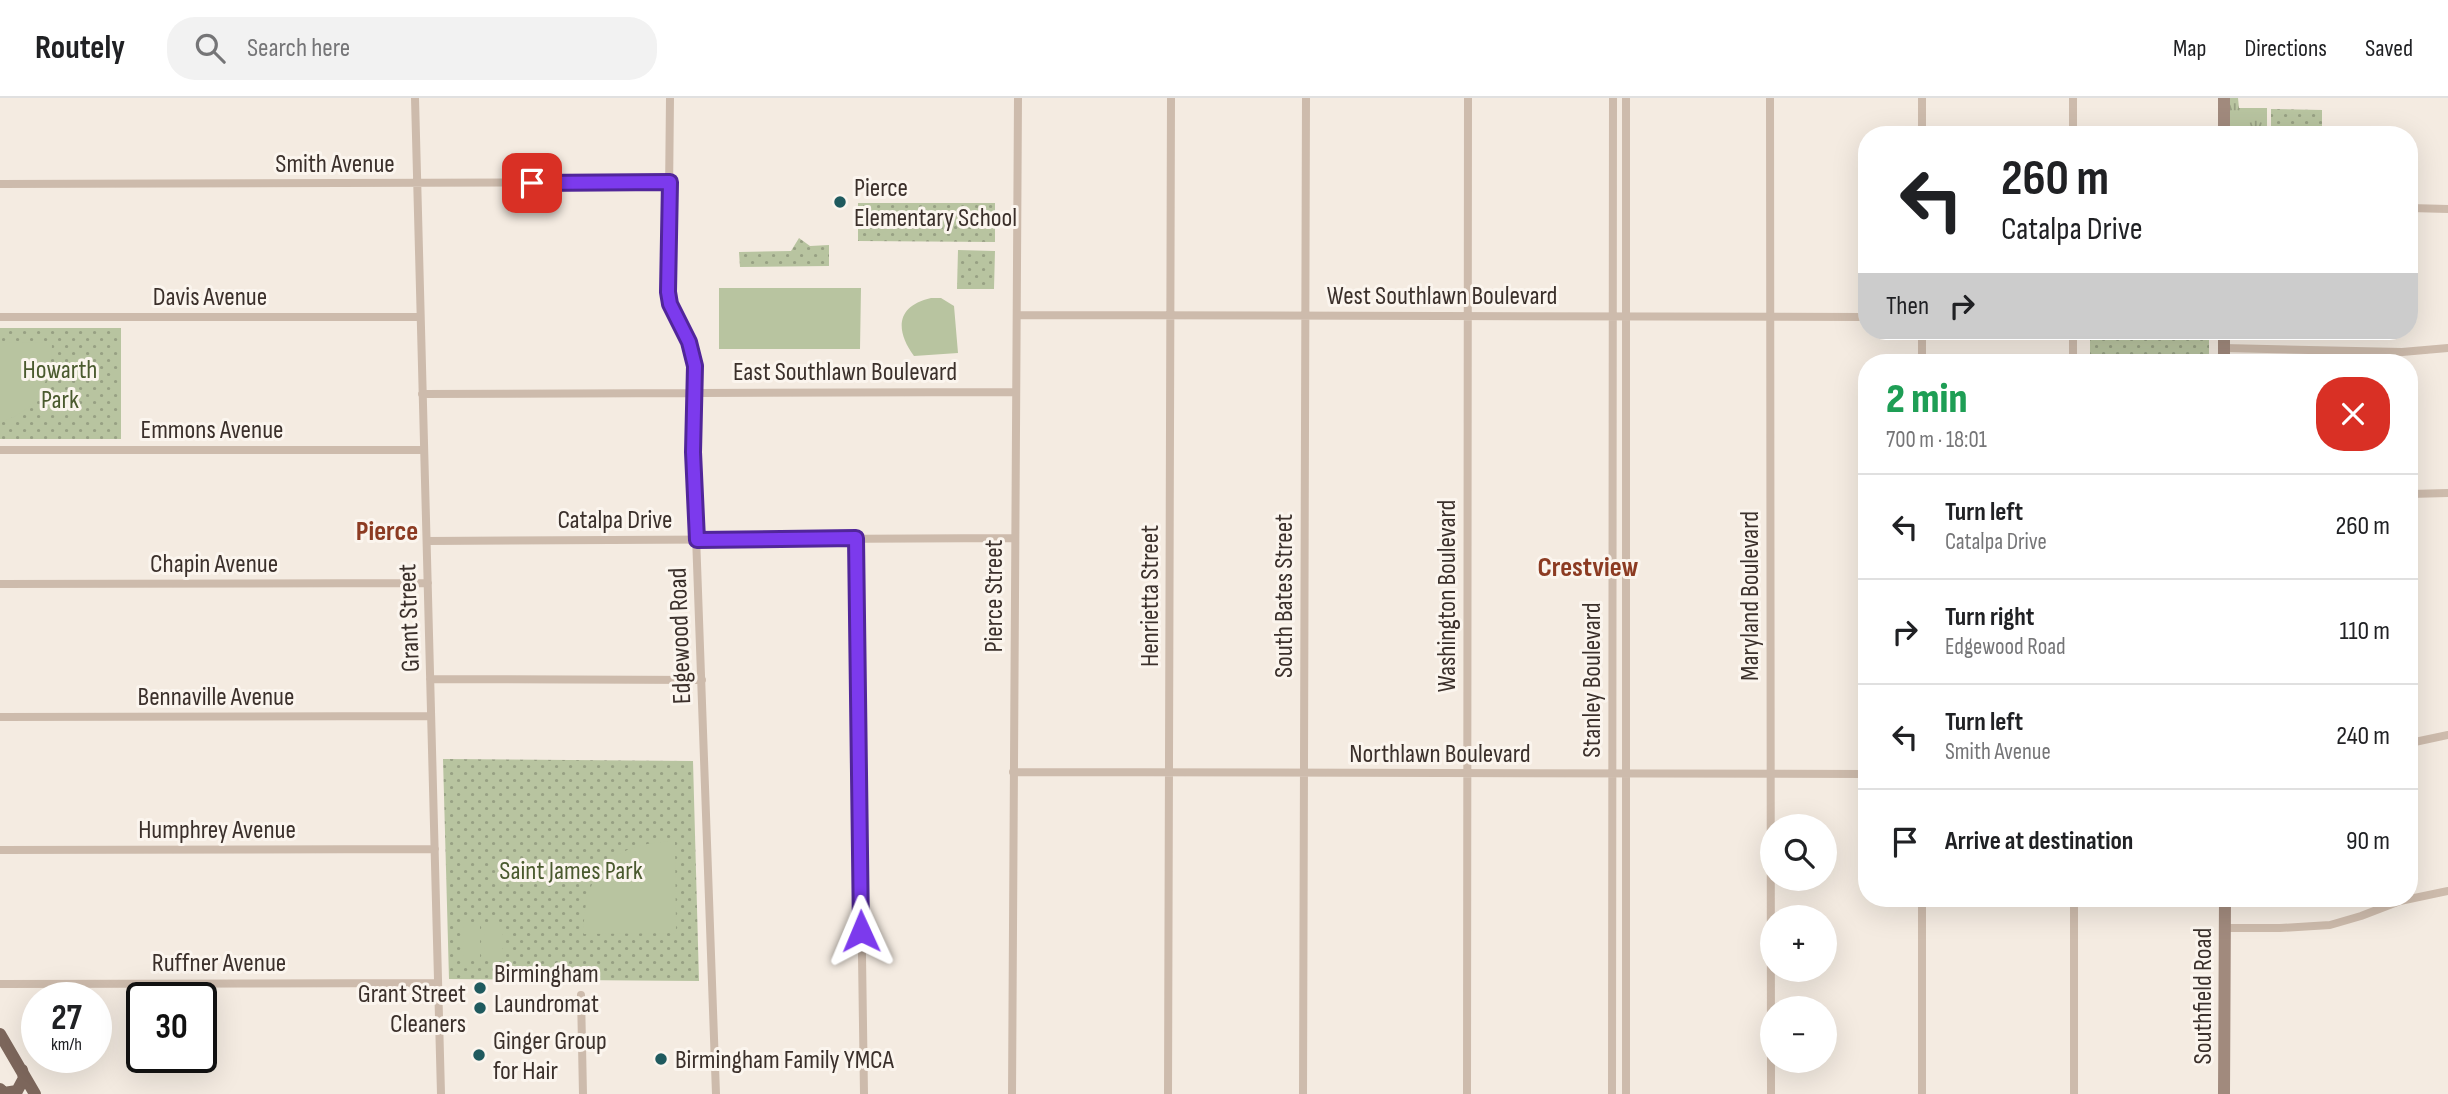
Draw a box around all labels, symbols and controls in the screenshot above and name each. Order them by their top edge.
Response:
search box [167,17,657,80]
text: Routely [35,28,125,68]
icon: search [191,29,229,67]
text: Search here [247,33,350,64]
text: Map [2173,34,2206,63]
text: Directions [2244,34,2327,63]
text: Saved [2365,34,2413,63]
street label: Smith Avenue [275,149,395,180]
text: 260 m [2001,150,2109,209]
pin [502,153,562,213]
icon: left [1886,154,1977,245]
icon: arrive [513,164,551,202]
place label: Pierce Elementary School [854,173,1017,234]
marker: Pierce Elementary School [832,194,848,210]
text: Catalpa Drive [2001,210,2143,249]
street label: West Southlawn Boulevard [1327,281,1557,312]
street label: Davis Avenue [153,282,267,313]
icon: right [1943,287,1981,325]
text: Then [1886,291,1929,322]
park label: Howarth Park [23,355,97,416]
street label: East Southlawn Boulevard [733,357,957,388]
text: 2 min [1886,374,1967,425]
button: close [2316,377,2390,451]
street label: Emmons Avenue [140,415,284,446]
text: 700 m · 18:01 [1886,426,1987,454]
text: Turn left [1945,497,2023,528]
street label: Washington Boulevard [1432,500,1463,692]
street label: Catalpa Drive [557,505,673,536]
icon: left [1886,508,1924,546]
street label: Maryland Boulevard [1735,511,1766,681]
text: 260 m [2335,511,2390,542]
street label: South Bates Street [1269,514,1300,678]
district label: Pierce [356,515,418,548]
street label: Henrietta Street [1135,525,1166,667]
text: Catalpa Drive [1945,528,2047,556]
street label: Pierce Street [979,539,1010,653]
street label: Chapin Avenue [150,549,278,580]
district label: Crestview [1538,551,1639,584]
street label: Grant Street [392,563,427,673]
street label: Edgewood Road [663,567,698,705]
street label: Stanley Boulevard [1577,602,1608,758]
text: Turn right [1945,602,2034,633]
icon: right [1886,613,1924,651]
text: 110 m [2339,616,2390,647]
text: Edgewood Road [1945,633,2066,661]
street label: Bennaville Avenue [138,682,294,713]
text: Turn left [1945,707,2023,738]
icon: left [1886,718,1924,756]
text: 240 m [2336,721,2390,752]
text: Smith Avenue [1945,738,2051,766]
street label: Northlawn Boulevard [1349,739,1531,770]
map controls [1760,814,1837,1073]
button: search [1760,814,1837,891]
street label: Humphrey Avenue [138,815,296,846]
icon: arrive [1886,823,1924,861]
text: Arrive at destination [1945,826,2133,857]
text: 90 m [2346,826,2390,857]
park label: Saint James Park [499,856,643,887]
position arrow [824,894,898,968]
button: + [1760,905,1837,982]
street label: Southfield Road [2188,928,2219,1064]
street label: Ruffner Avenue [152,948,286,979]
place label: Birmingham Laundromat [494,959,599,1020]
place label: Grant Street Cleaners [358,979,466,1040]
marker: Birmingham Laundromat [472,980,488,996]
speed limit sign: 30 [126,982,217,1073]
button: − [1760,996,1837,1073]
text: 27 [51,997,82,1040]
marker: Grant Street Cleaners [472,1000,488,1016]
place label: Ginger Group for Hair [493,1026,607,1087]
text: km/h [51,1034,82,1055]
place label: Birmingham Family YMCA [675,1045,895,1076]
marker: Ginger Group for Hair [471,1047,487,1063]
marker: Birmingham Family YMCA [653,1051,669,1067]

